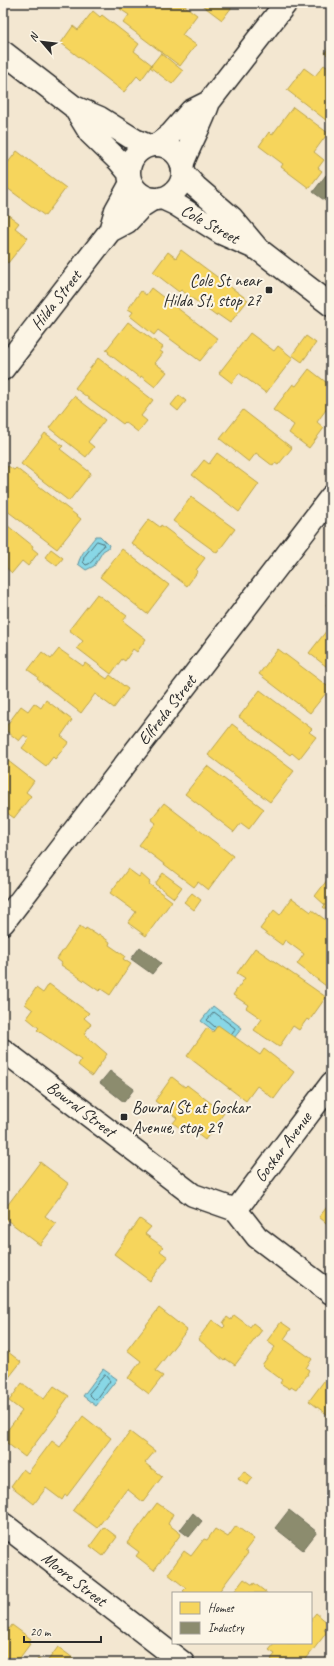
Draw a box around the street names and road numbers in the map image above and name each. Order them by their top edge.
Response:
street label: Cole Street [177,199,245,250]
street label: Hilda Street [26,264,87,334]
street label: Elfreda Street [133,669,202,749]
street label: Bowral Street [43,1076,121,1143]
street label: Goskar Avenue [250,1107,317,1186]
street label: Moore Street [37,1547,113,1612]

